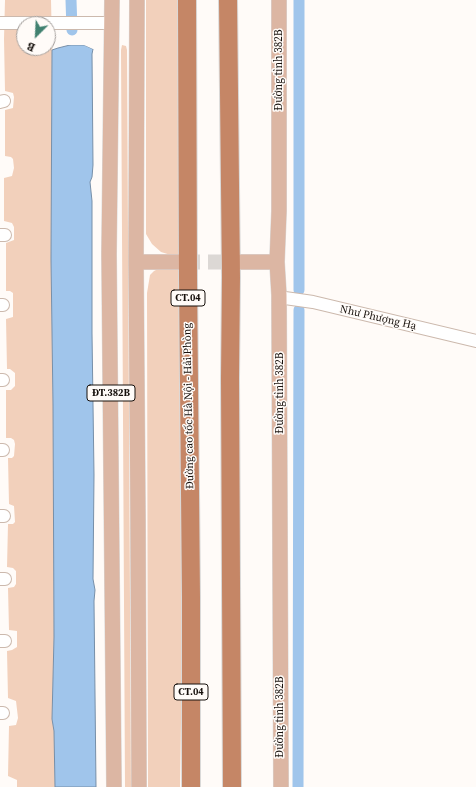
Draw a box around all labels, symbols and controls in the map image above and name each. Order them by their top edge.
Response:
north arrow [16,16,56,56]
street label: Đường tỉnh 382B [272,29,286,111]
text: B [25,38,38,55]
road number: CT.04 [171,290,205,306]
street label: Như Phượng Hạ [338,303,418,333]
street label: Đường cao tốc Hà Nội - Hải Phòng [181,323,197,489]
street label: Đường tỉnh 382B [273,352,287,434]
road number: ĐT.382B [87,385,135,401]
street label: Đường tỉnh 382B [273,676,287,758]
road number: CT.04 [174,684,208,700]

